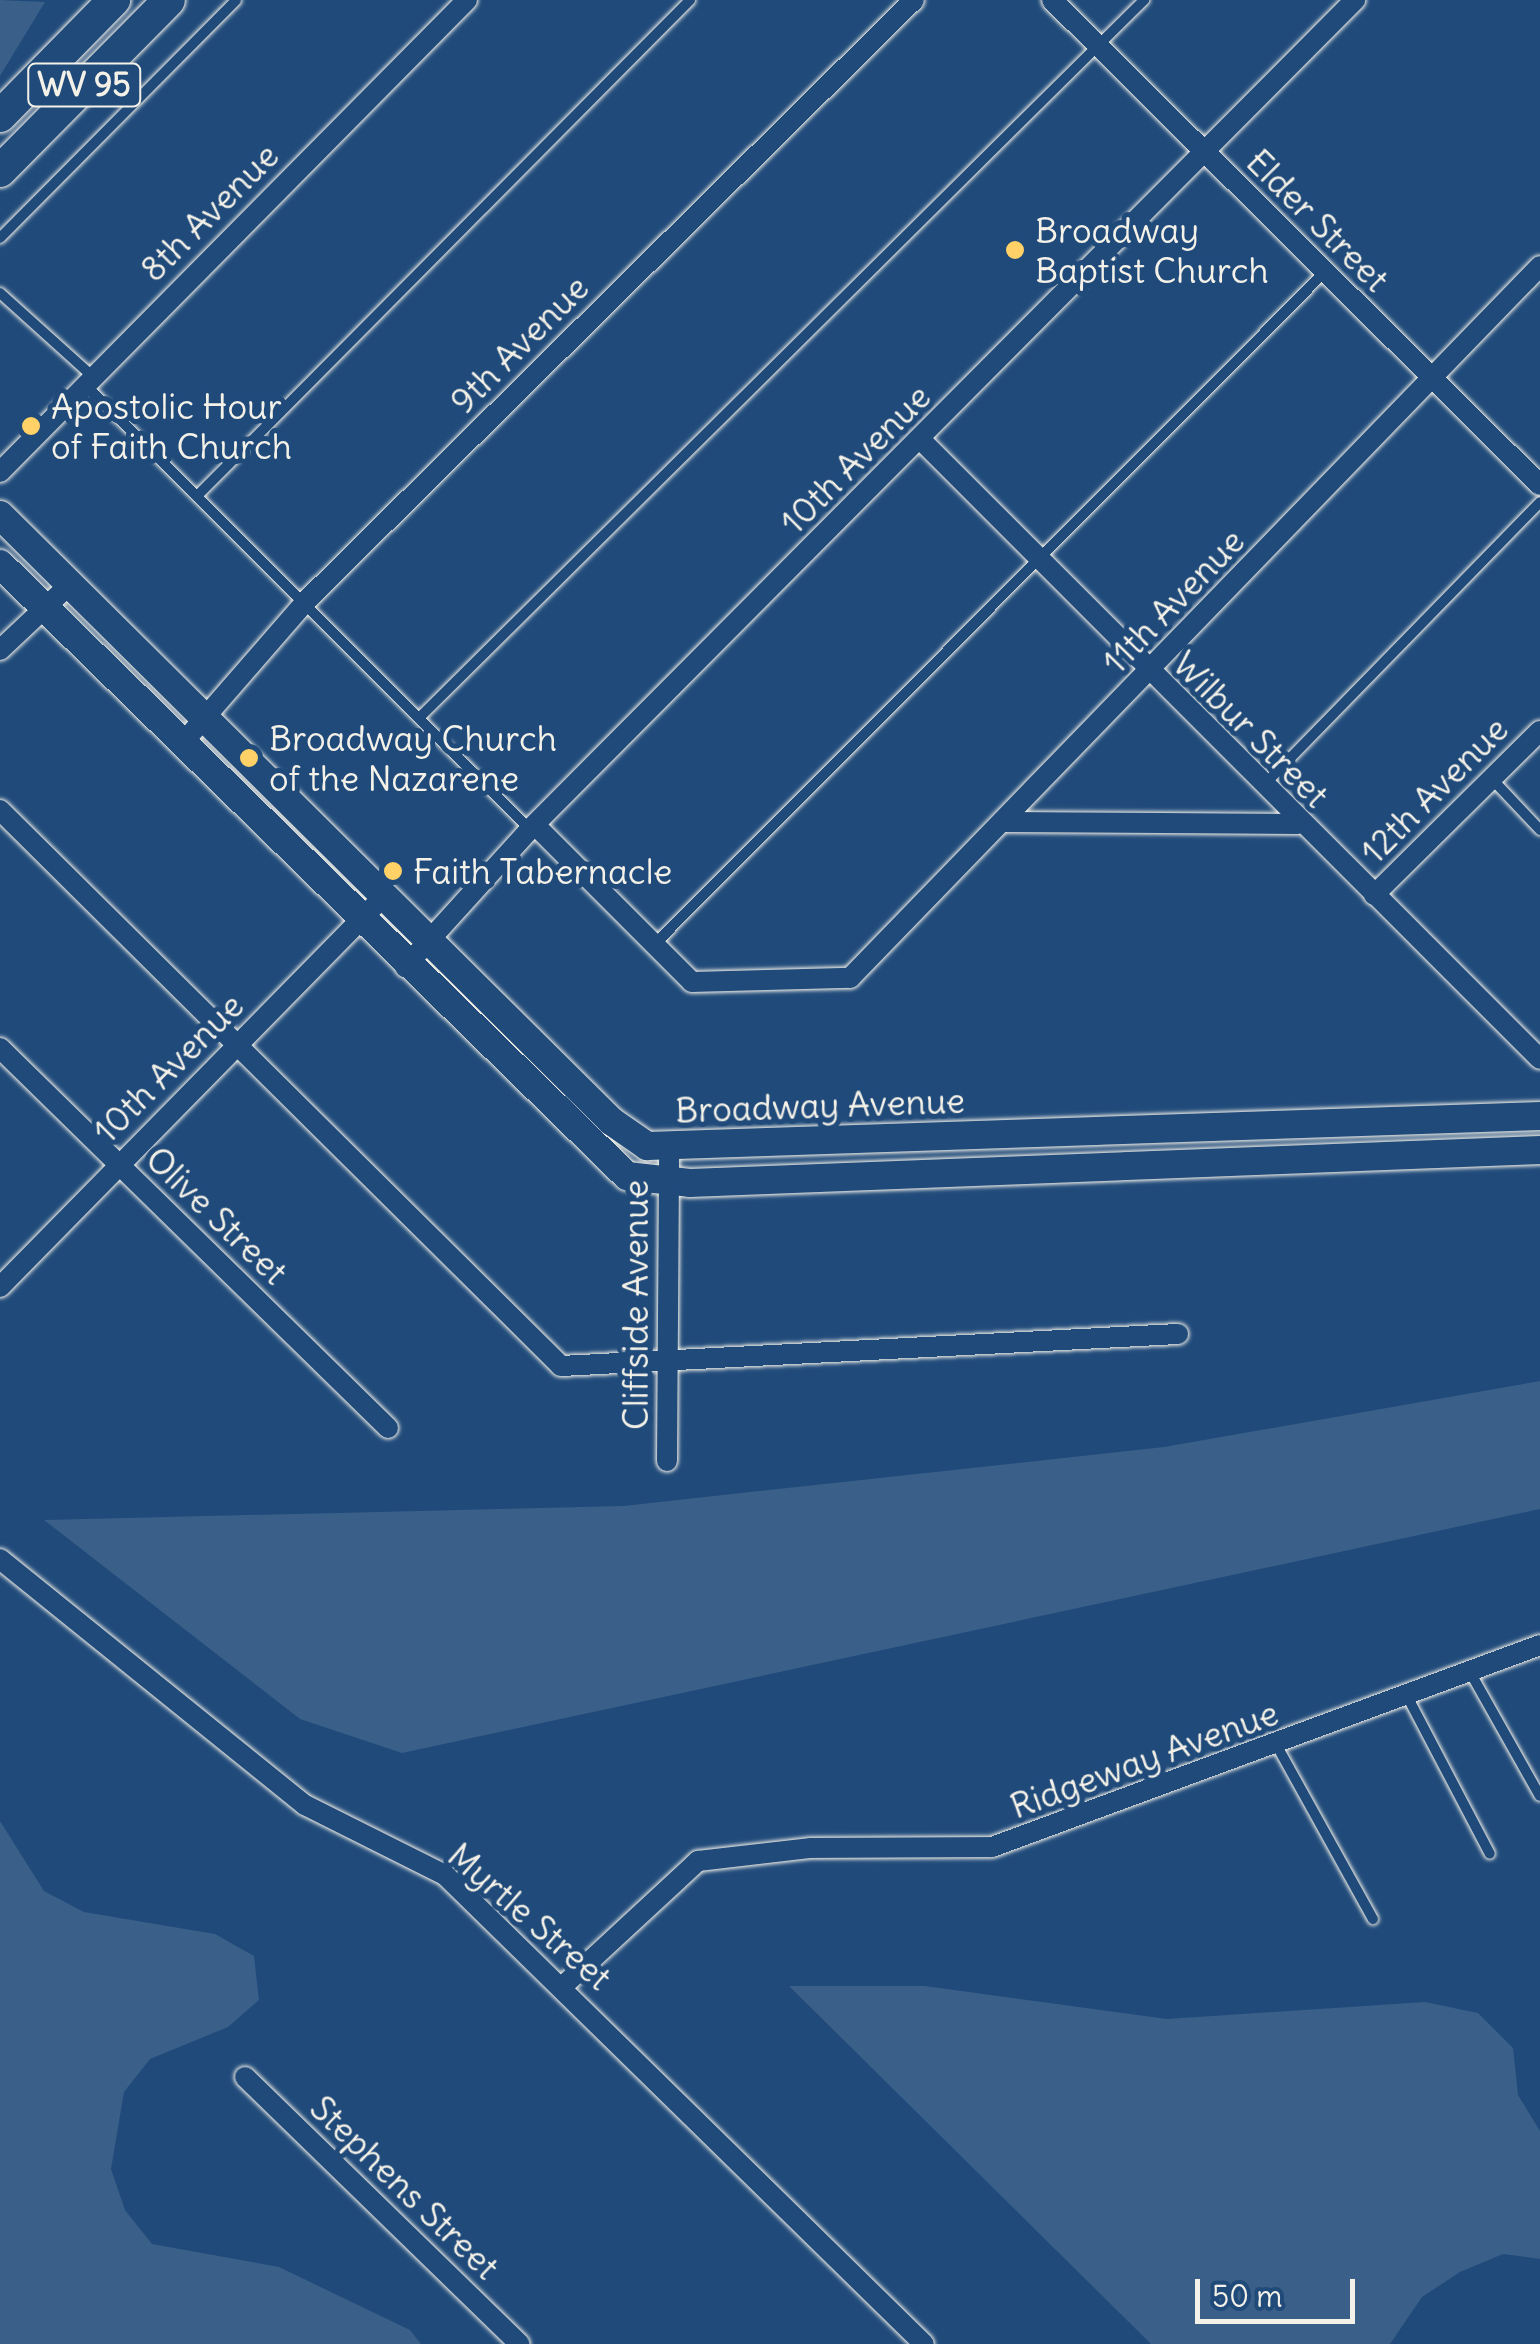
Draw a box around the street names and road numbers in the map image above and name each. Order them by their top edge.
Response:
road number: WV 95 [27,58,142,112]
street label: 8th Avenue [131,134,287,290]
street label: Elder Street [1238,140,1398,300]
street label: 9th Avenue [441,266,597,422]
street label: 10th Avenue [771,375,939,543]
street label: 11th Avenue [1093,520,1253,682]
street label: Wilbur Street [1164,642,1338,816]
street label: 12th Avenue [1352,708,1516,872]
street label: 10th Avenue [84,984,252,1152]
street label: Broadway Avenue [674,1079,966,1131]
street label: Olive Street [138,1137,296,1293]
street label: Cliffside Avenue [614,1180,656,1430]
street label: Ridgeway Avenue [1004,1691,1284,1827]
street label: Myrtle Street [440,1834,620,1998]
street label: Stephens Street [302,2086,508,2288]

